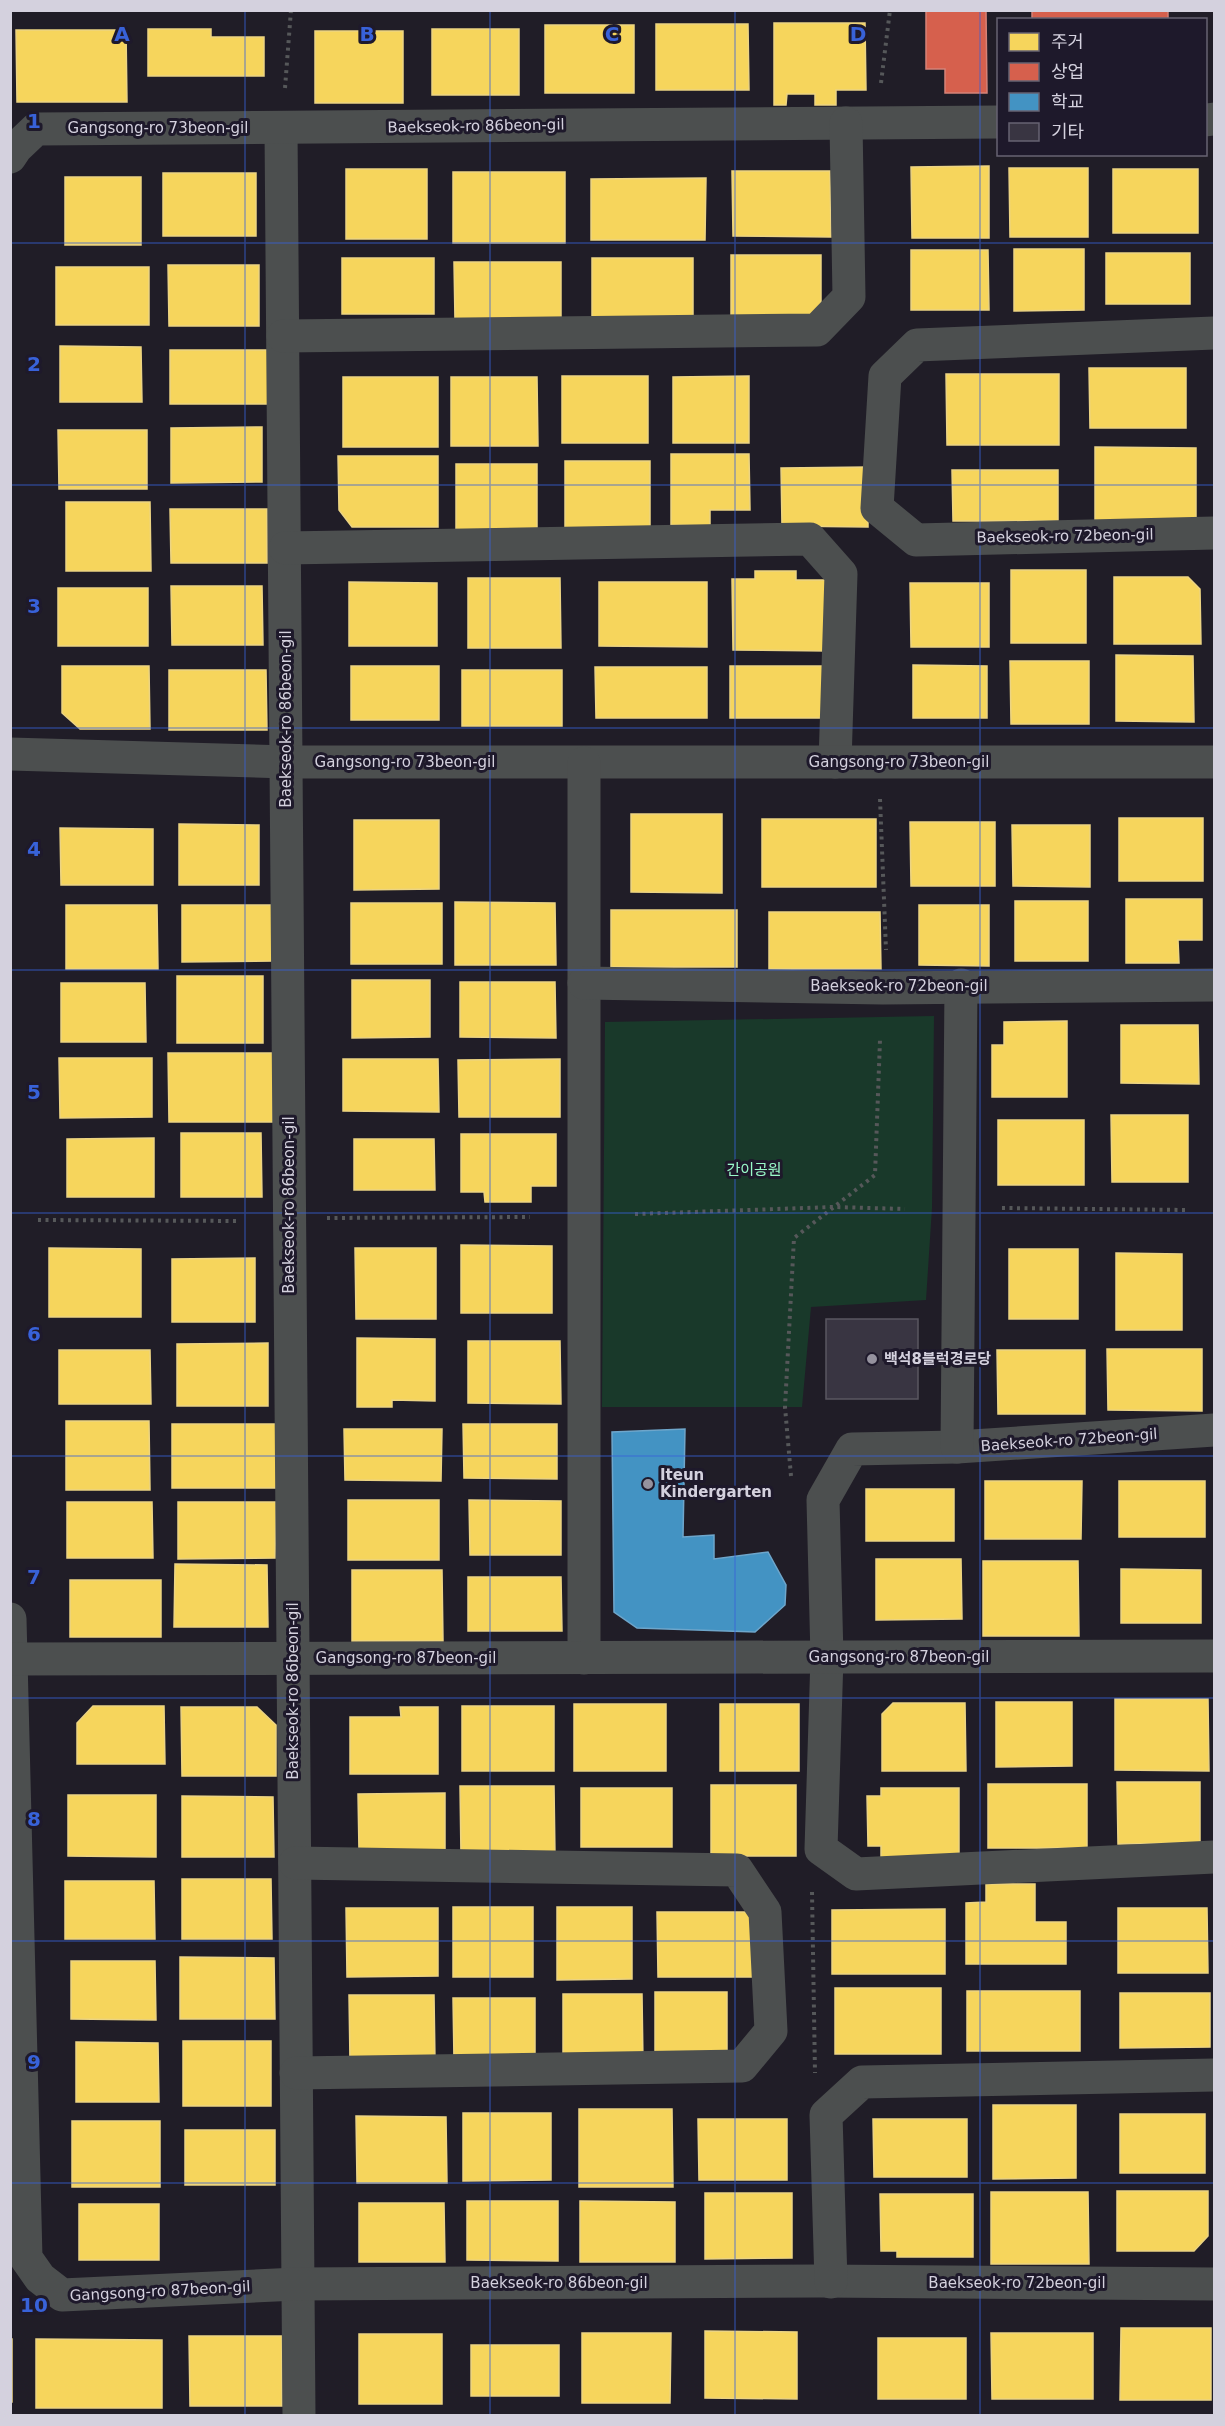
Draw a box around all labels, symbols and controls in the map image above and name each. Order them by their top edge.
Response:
legend [997,18,1207,156]
text: A [114,22,130,46]
text: B [359,22,375,46]
text: C [605,22,619,46]
text: D [850,22,866,46]
text: 주거 [1051,31,1084,52]
text: 상업 [1051,61,1084,82]
text: 학교 [1051,91,1084,112]
text: 1 [27,109,41,133]
street label: Baekseok-ro 86beon-gil [387,115,565,137]
street label: Gangsong-ro 73beon-gil [68,119,248,137]
text: 기타 [1051,121,1085,142]
text: 2 [27,352,41,376]
street label: Baekseok-ro 72beon-gil [976,525,1154,547]
text: 3 [27,594,41,618]
street label: Baekseok-ro 86beon-gil [277,630,295,808]
street label: Gangsong-ro 73beon-gil [315,753,495,771]
street label: Gangsong-ro 73beon-gil [809,753,989,771]
text: 4 [27,837,41,861]
street label: Baekseok-ro 72beon-gil [810,977,988,995]
text: 5 [27,1080,41,1104]
street label: Baekseok-ro 86beon-gil [280,1116,298,1294]
park label: 간이공원 [726,1161,782,1179]
text: 6 [27,1322,41,1346]
place label: 백석8블럭경로당 [884,1350,991,1368]
marker: 백석8블럭경로당 [865,1352,879,1366]
street label: Baekseok-ro 72beon-gil [980,1425,1158,1455]
place label: Iteun Kindergarten [660,1466,772,1501]
marker: Iteun Kindergarten [641,1477,655,1491]
text: 7 [27,1565,41,1589]
street label: Baekseok-ro 86beon-gil [284,1602,302,1780]
street label: Gangsong-ro 87beon-gil [809,1648,989,1666]
street label: Gangsong-ro 87beon-gil [316,1649,496,1667]
text: 8 [27,1807,41,1831]
text: 9 [27,2050,41,2074]
street label: Baekseok-ro 86beon-gil [470,2274,648,2292]
street label: Baekseok-ro 72beon-gil [928,2274,1106,2292]
street label: Gangsong-ro 87beon-gil [69,2277,251,2305]
text: 10 [20,2293,48,2317]

